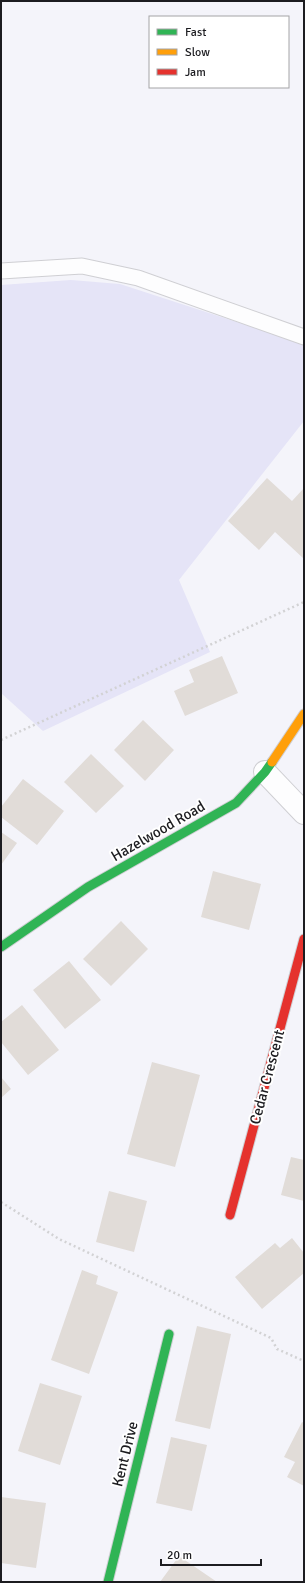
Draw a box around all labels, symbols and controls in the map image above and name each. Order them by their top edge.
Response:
legend [149,16,289,88]
text: Fast [185,25,206,40]
text: Slow [185,45,210,60]
text: Jam [185,65,206,80]
street label: Hazelwood Road [108,797,208,865]
street label: Cedar Crescent [246,1028,288,1126]
street label: Kent Drive [108,1420,142,1488]
scale bar [161,1541,261,1567]
text: 20 m [167,1548,192,1563]

